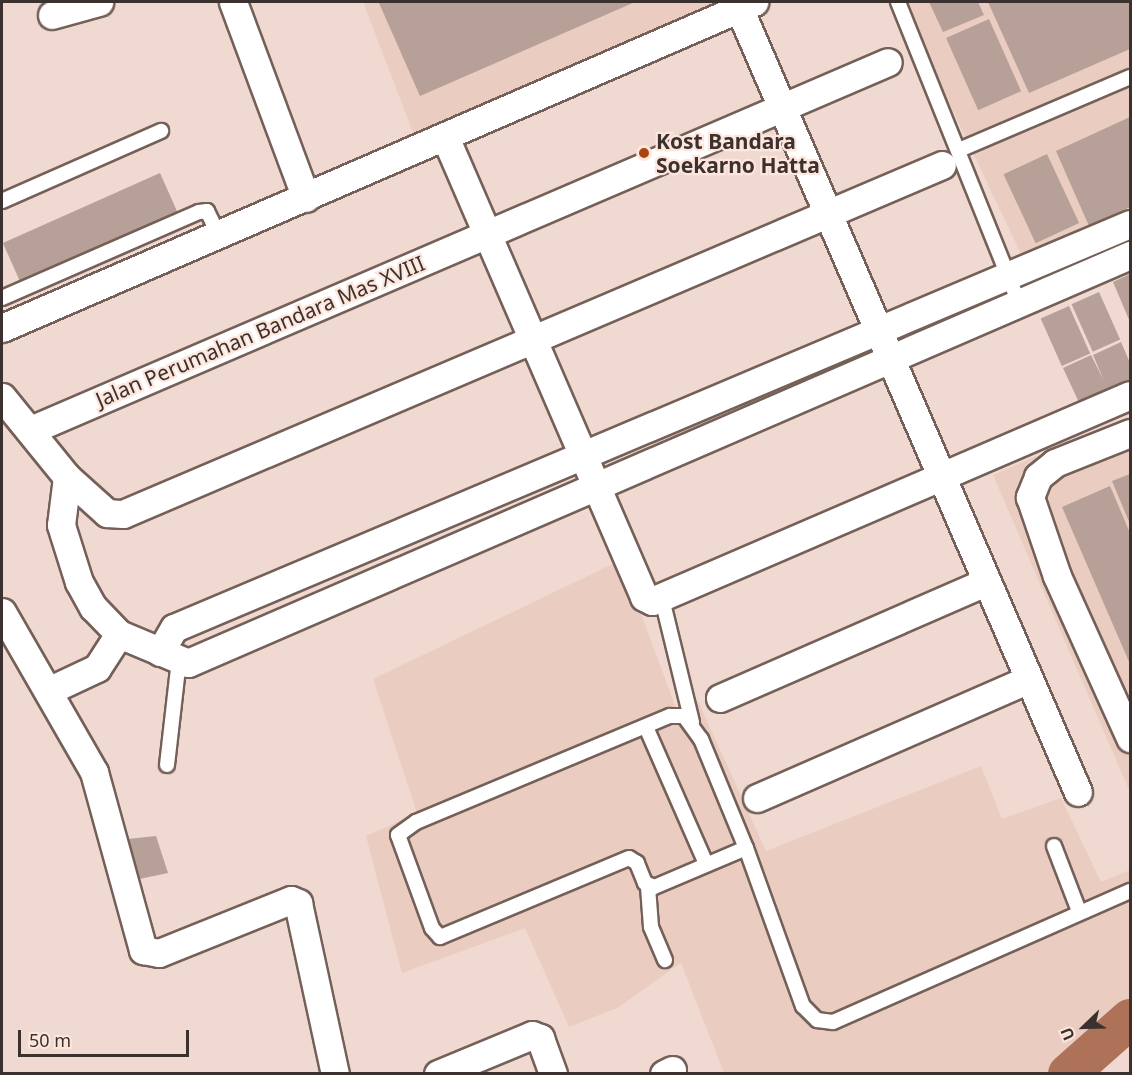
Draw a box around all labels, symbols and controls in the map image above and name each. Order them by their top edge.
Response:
place label: Kost Bandara Soekarno Hatta [656,128,820,178]
marker: Kost Bandara Soekarno Hatta [637,146,651,160]
street label: Jalan Perumahan Bandara Mas XVIII [92,250,428,412]
north arrow [1054,997,1114,1057]
scale bar [21,1018,192,1056]
text: U [1055,1024,1080,1044]
text: 50 m [29,1028,71,1052]

